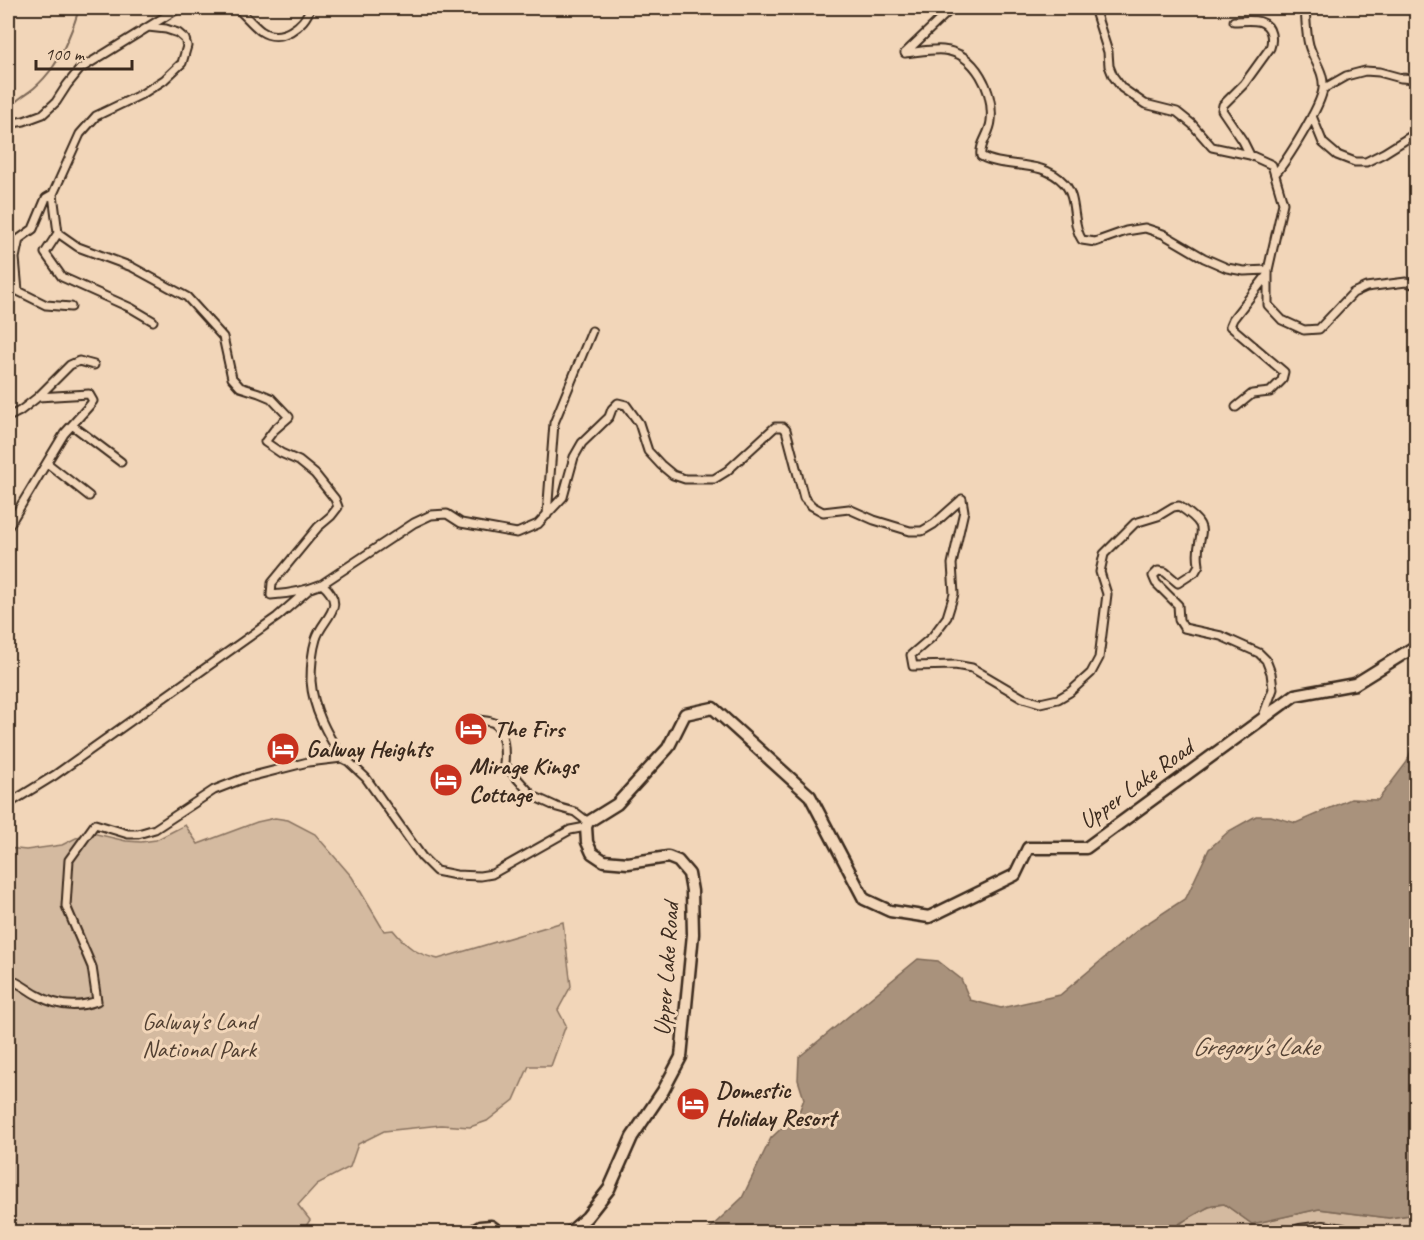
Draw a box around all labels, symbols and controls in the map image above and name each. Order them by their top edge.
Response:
scale bar [36,33,132,71]
text: 100 m [45,43,86,65]
hotel icon: The Firs [453,711,489,747]
place label: The Firs [494,714,566,744]
street label: Upper Lake Road [1073,730,1202,835]
hotel icon: Galway Heights [265,731,301,767]
place label: Galway Heights [306,734,434,764]
place label: Mirage Kings Cottage [469,751,580,809]
hotel icon: Mirage Kings Cottage [428,762,464,798]
street label: Upper Lake Road [646,898,686,1037]
park label: Galway's Land National Park [142,1006,260,1064]
water label: Gregory's Lake [1192,1030,1321,1063]
place label: Domestic Holiday Resort [716,1075,840,1133]
hotel icon: Domestic Holiday Resort [675,1086,711,1122]

